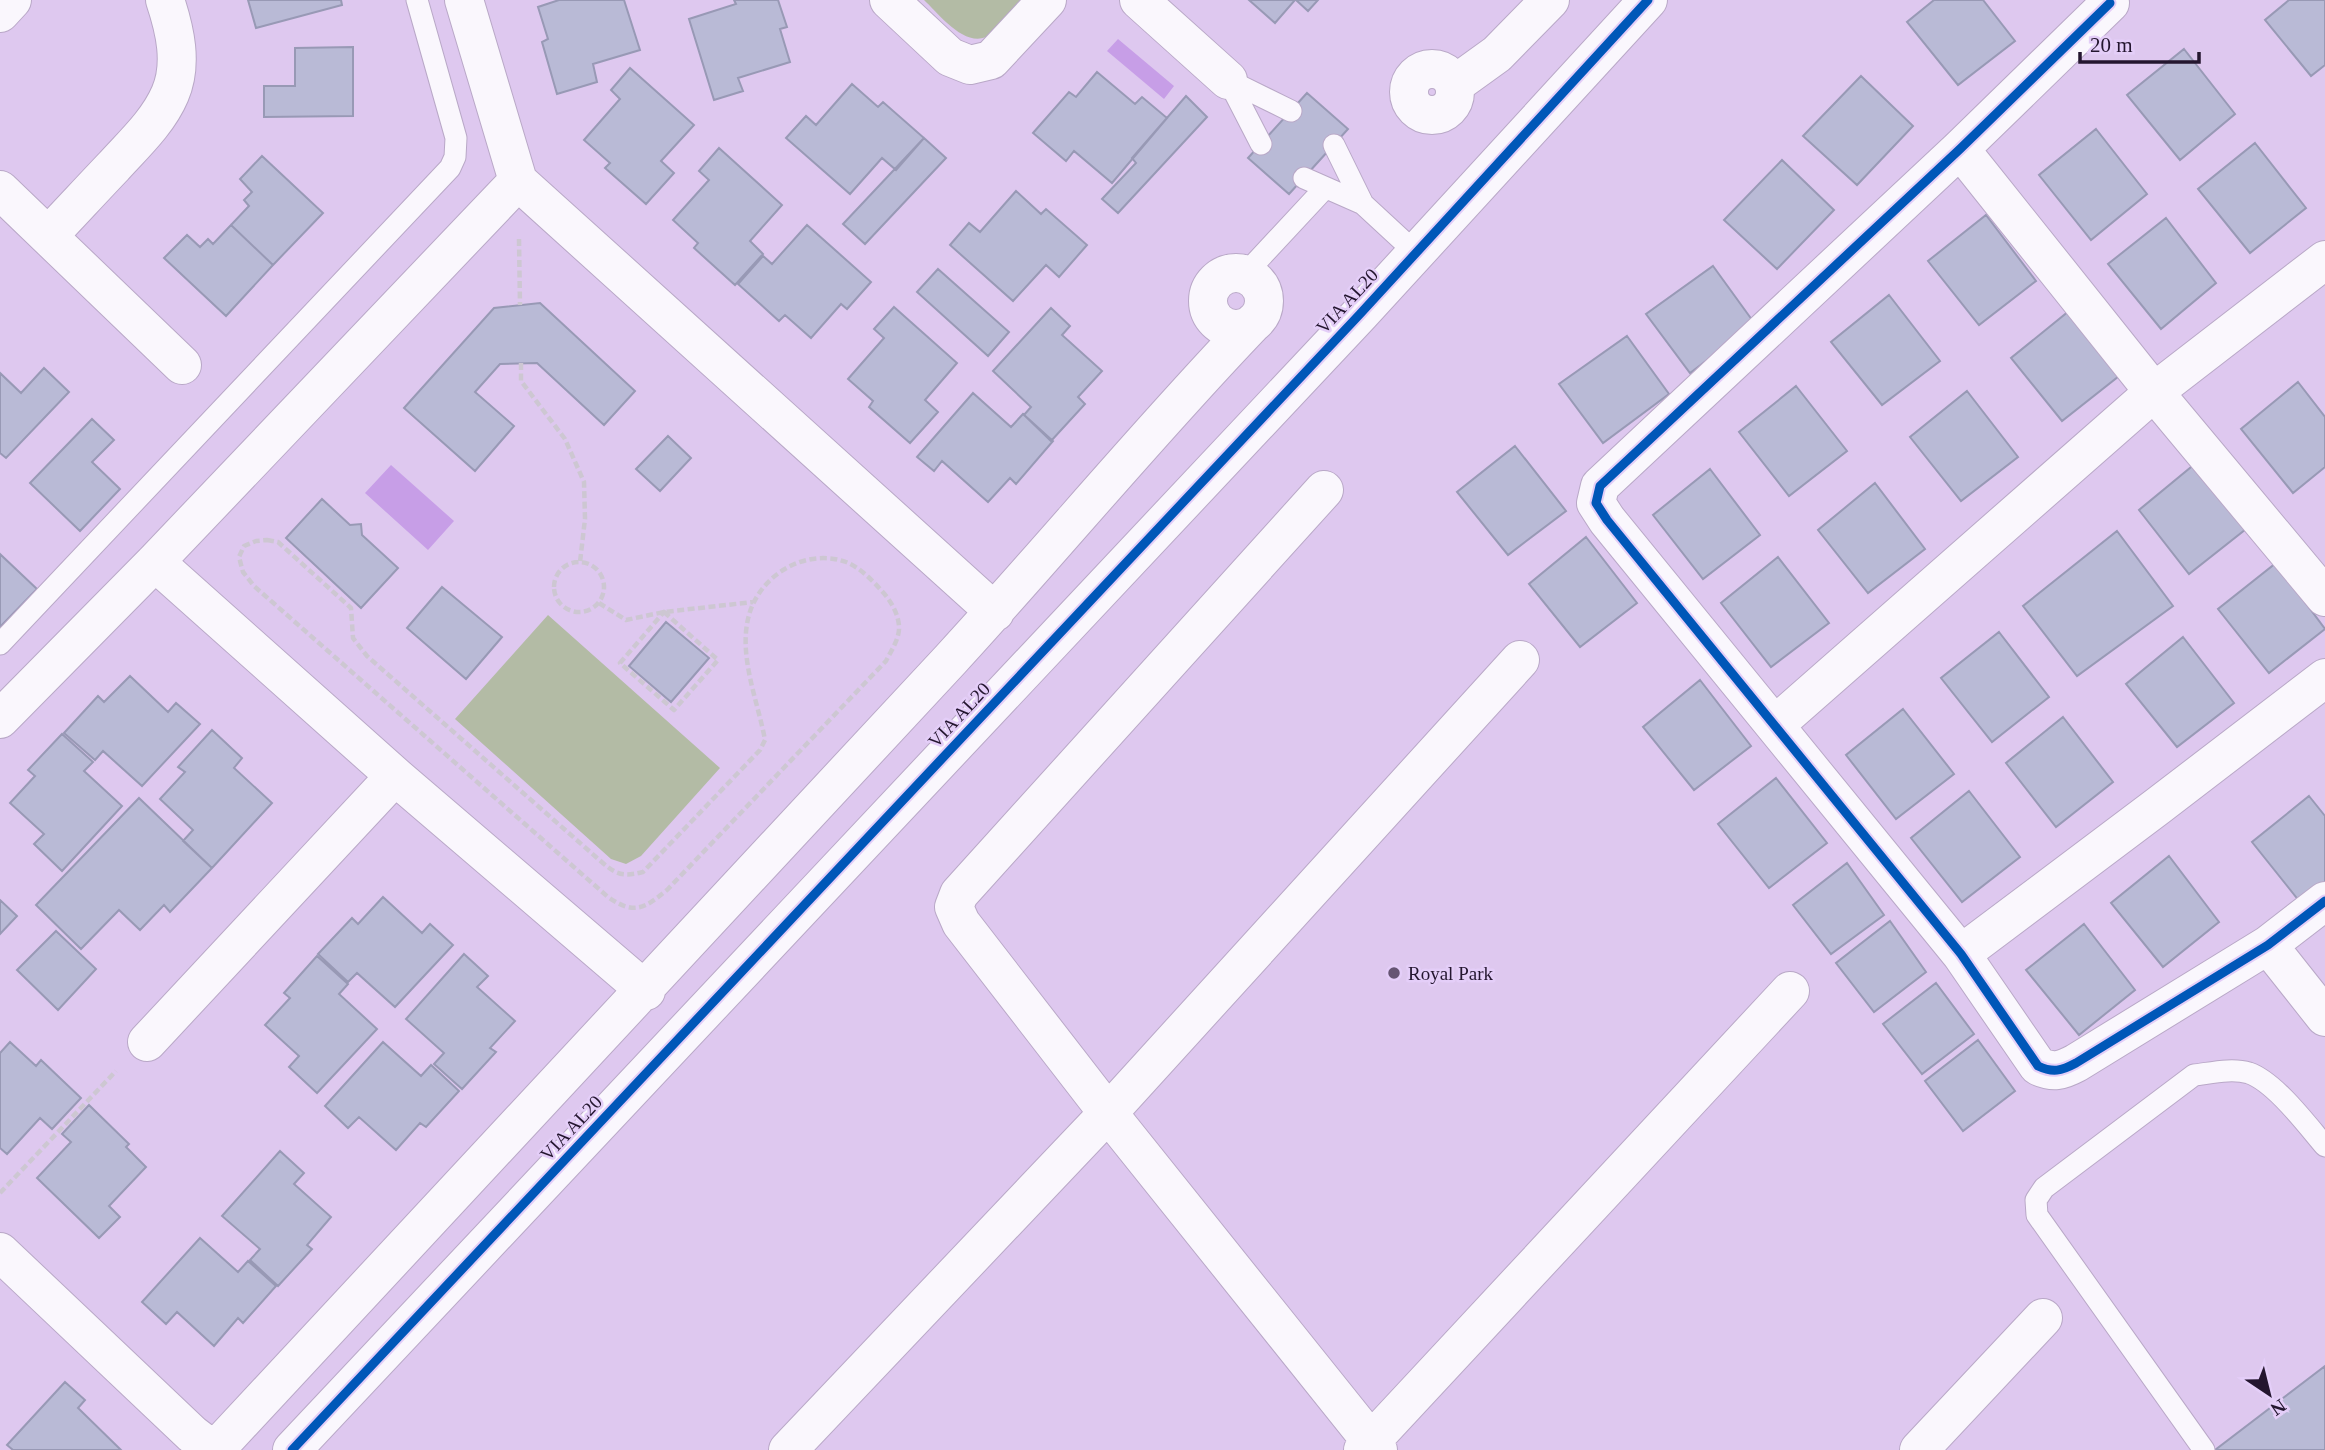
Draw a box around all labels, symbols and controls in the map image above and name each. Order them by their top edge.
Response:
scale bar [2080,21,2199,65]
text: 20 m [2090,33,2133,57]
street label: VIA AL20 [1312,264,1382,338]
street label: VIA AL20 [924,678,994,752]
place label: Royal Park [1408,963,1493,984]
marker: Royal Park [1386,965,1402,981]
street label: VIA AL20 [536,1091,606,1165]
north arrow [2234,1359,2304,1429]
text: N [2267,1395,2290,1420]

